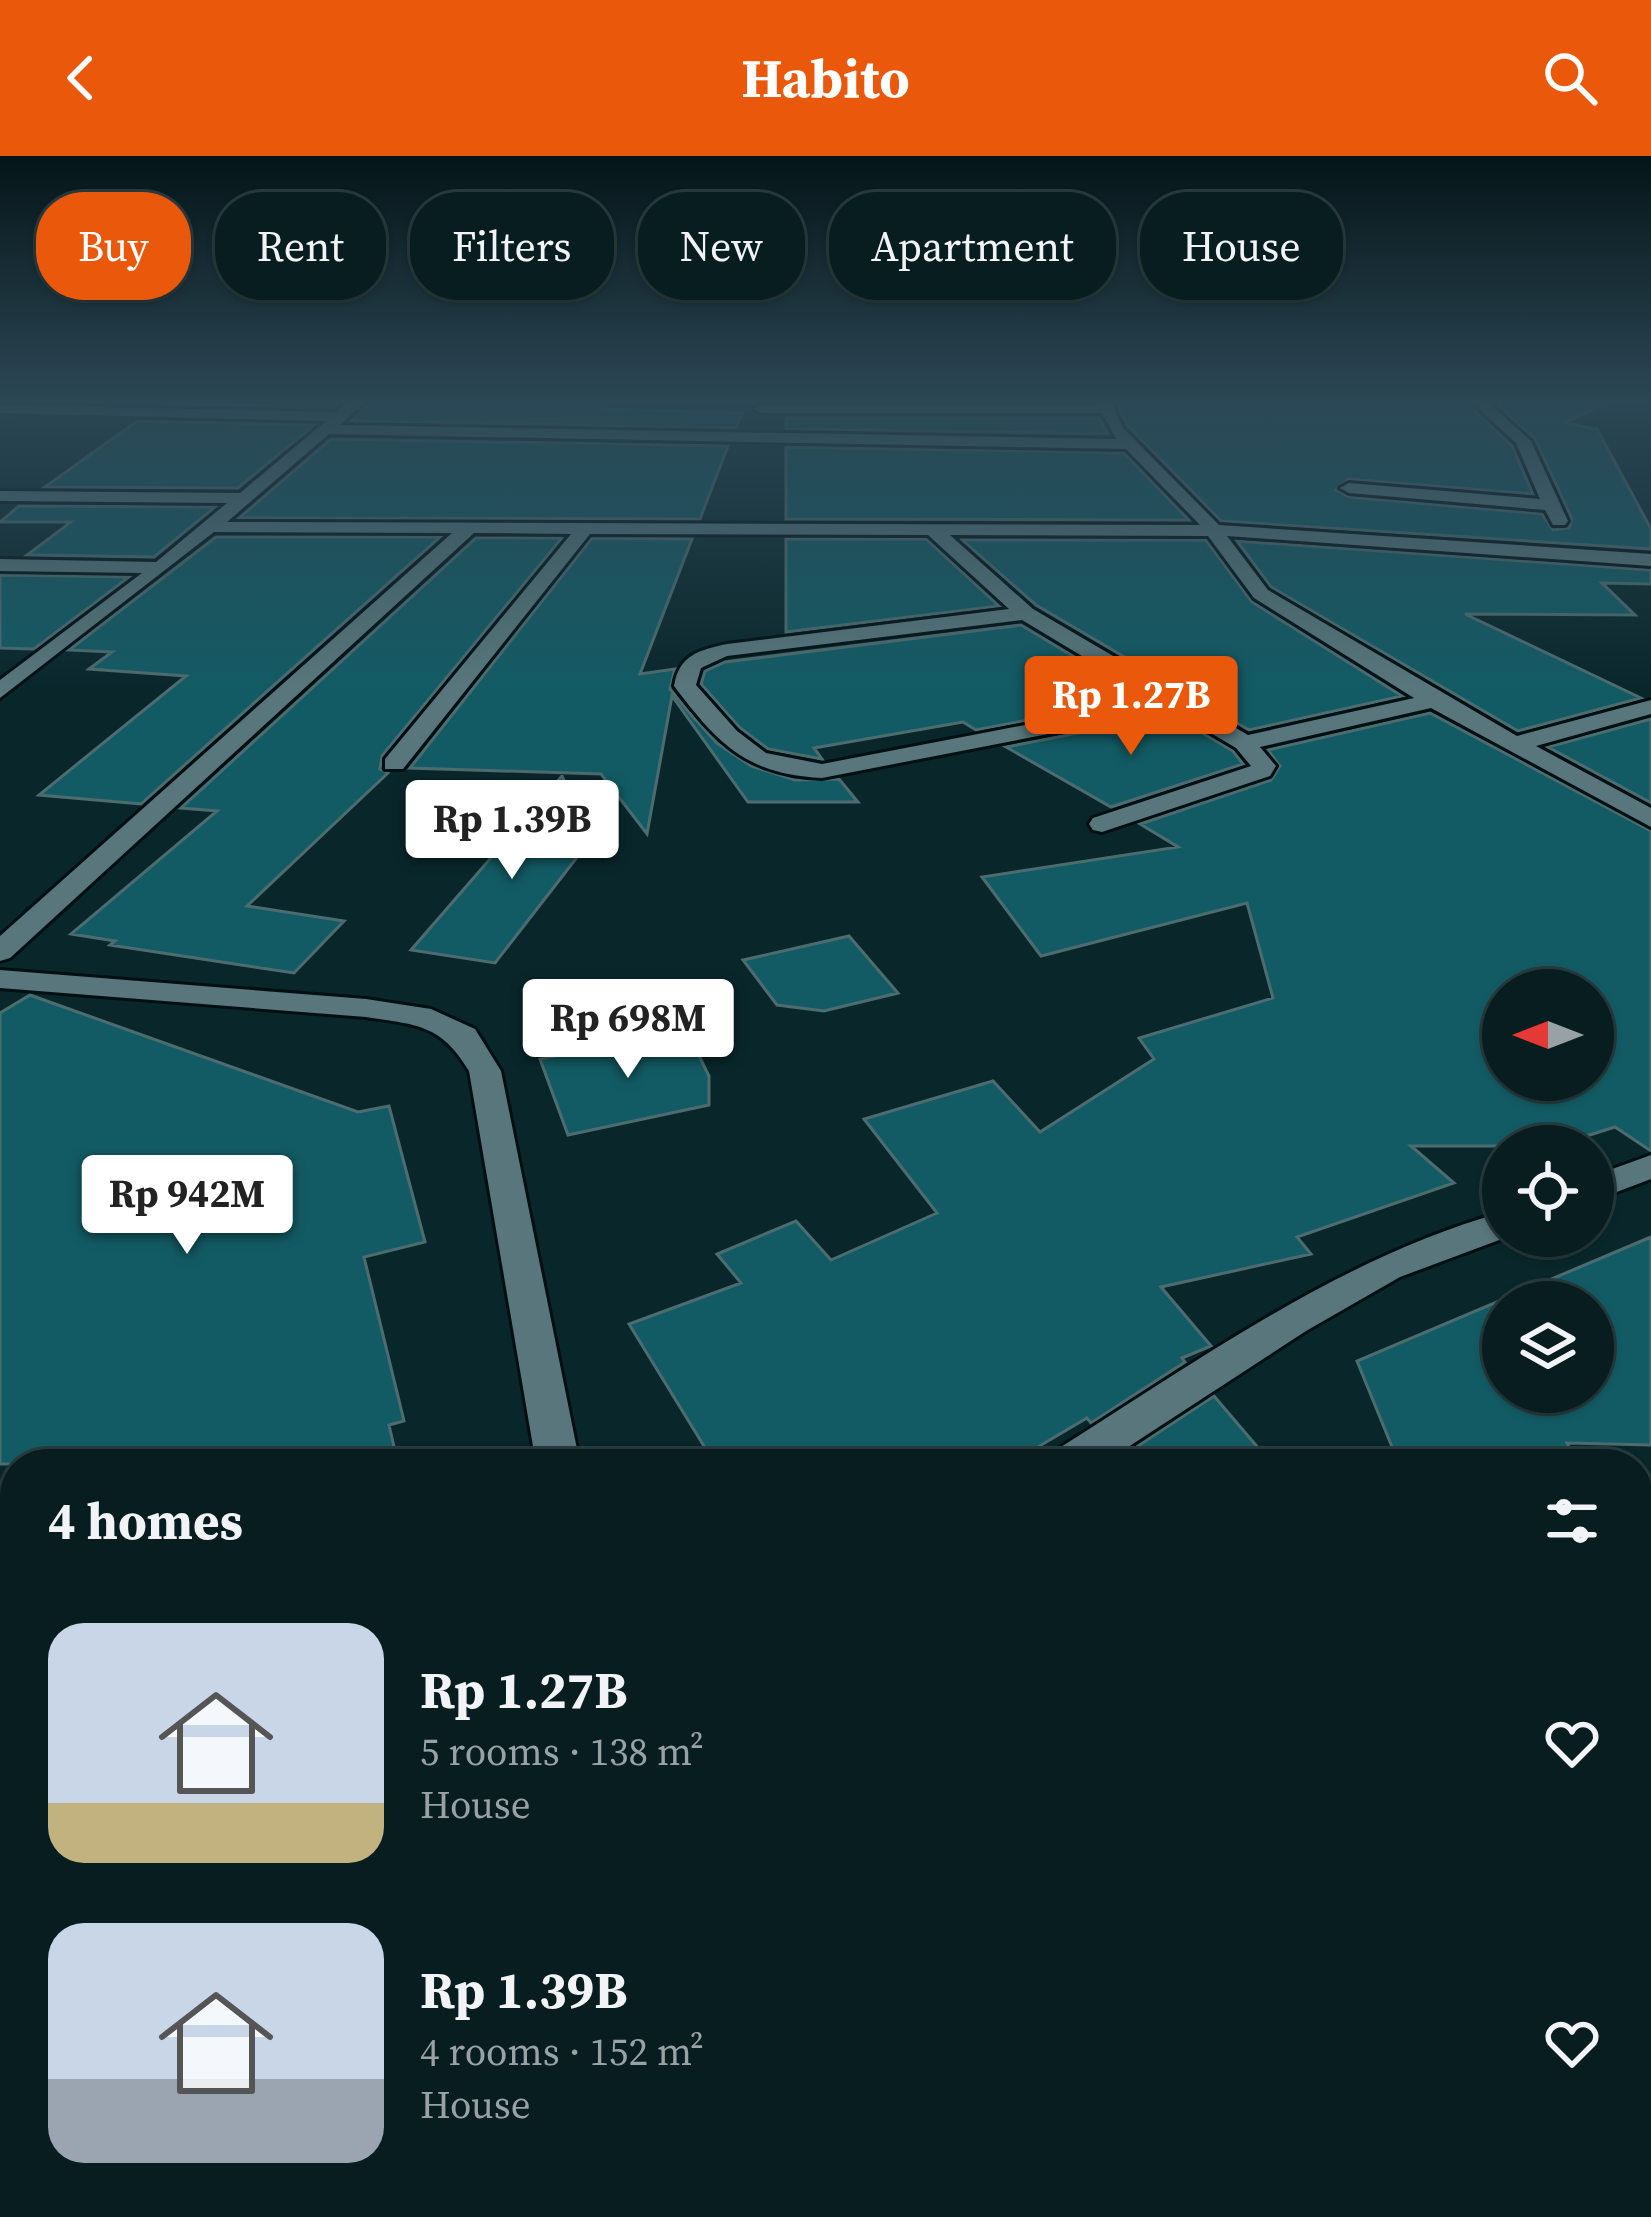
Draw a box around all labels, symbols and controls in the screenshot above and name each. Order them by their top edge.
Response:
text: Habito [741,41,910,115]
icon: back [48,45,114,111]
icon: search [1537,45,1603,111]
chip: Buy [36,192,191,300]
chip: Rent [215,192,386,300]
chip: Filters [410,192,614,300]
chip: New [638,192,805,300]
chip: Apartment [829,192,1116,300]
chip: House [1140,192,1343,300]
pin: Rp 1.27B [1007,656,1255,758]
text: Rp 1.27B [1052,668,1210,721]
pin: Rp 1.39B [388,780,636,882]
text: Rp 1.39B [433,792,591,845]
north arrow [1482,969,1614,1101]
map controls [1482,969,1614,1413]
pin: Rp 698M [517,979,739,1081]
text: Rp 698M [550,991,706,1044]
button: locate [1482,1125,1614,1257]
pin: Rp 942M [76,1155,298,1257]
text: Rp 942M [109,1167,265,1220]
button: layers [1482,1281,1614,1413]
text: 4 homes [48,1486,243,1556]
icon: filters [1539,1488,1605,1554]
text: Rp 1.27B [420,1655,627,1725]
icon: home [144,1671,288,1815]
icon: heart [1539,1710,1605,1776]
text: 5 rooms · 138 m² [420,1725,704,1778]
text: House [420,1778,531,1831]
text: Rp 1.39B [420,1955,627,2025]
icon: home [144,1971,288,2115]
icon: heart [1539,2010,1605,2076]
text: 4 rooms · 152 m² [420,2025,704,2078]
text: House [420,2078,531,2131]

